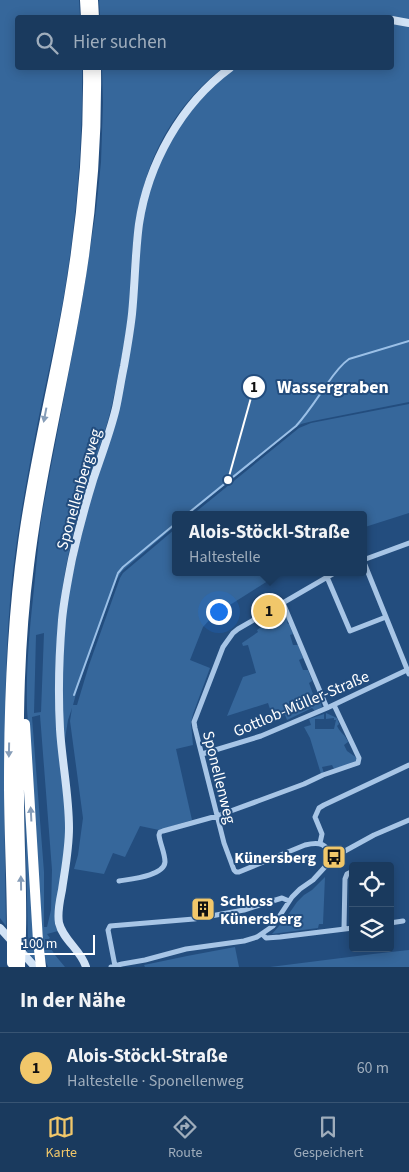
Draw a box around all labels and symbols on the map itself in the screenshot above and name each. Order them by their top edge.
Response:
callout: Wassergraben [242,371,398,404]
text: Wassergraben [277,375,389,400]
text: 1 [250,377,258,398]
one-way arrow [41,407,49,423]
street label: Sponellenbergweg [51,426,107,552]
pin: 1 [253,592,285,630]
your location [206,599,232,625]
street label: Gottlob-Müller-Straße [230,665,373,743]
street label: Sponellenweg [197,729,241,826]
one-way arrow [5,742,13,758]
one-way arrow [26,805,34,821]
bus stop icon: Künersberg [321,844,347,870]
place label: Künersberg [234,847,316,869]
one-way arrow [16,875,24,891]
place label: Schloss Künersberg [220,890,302,930]
building icon: Schloss Künersberg [190,896,216,922]
scale bar [15,932,95,955]

